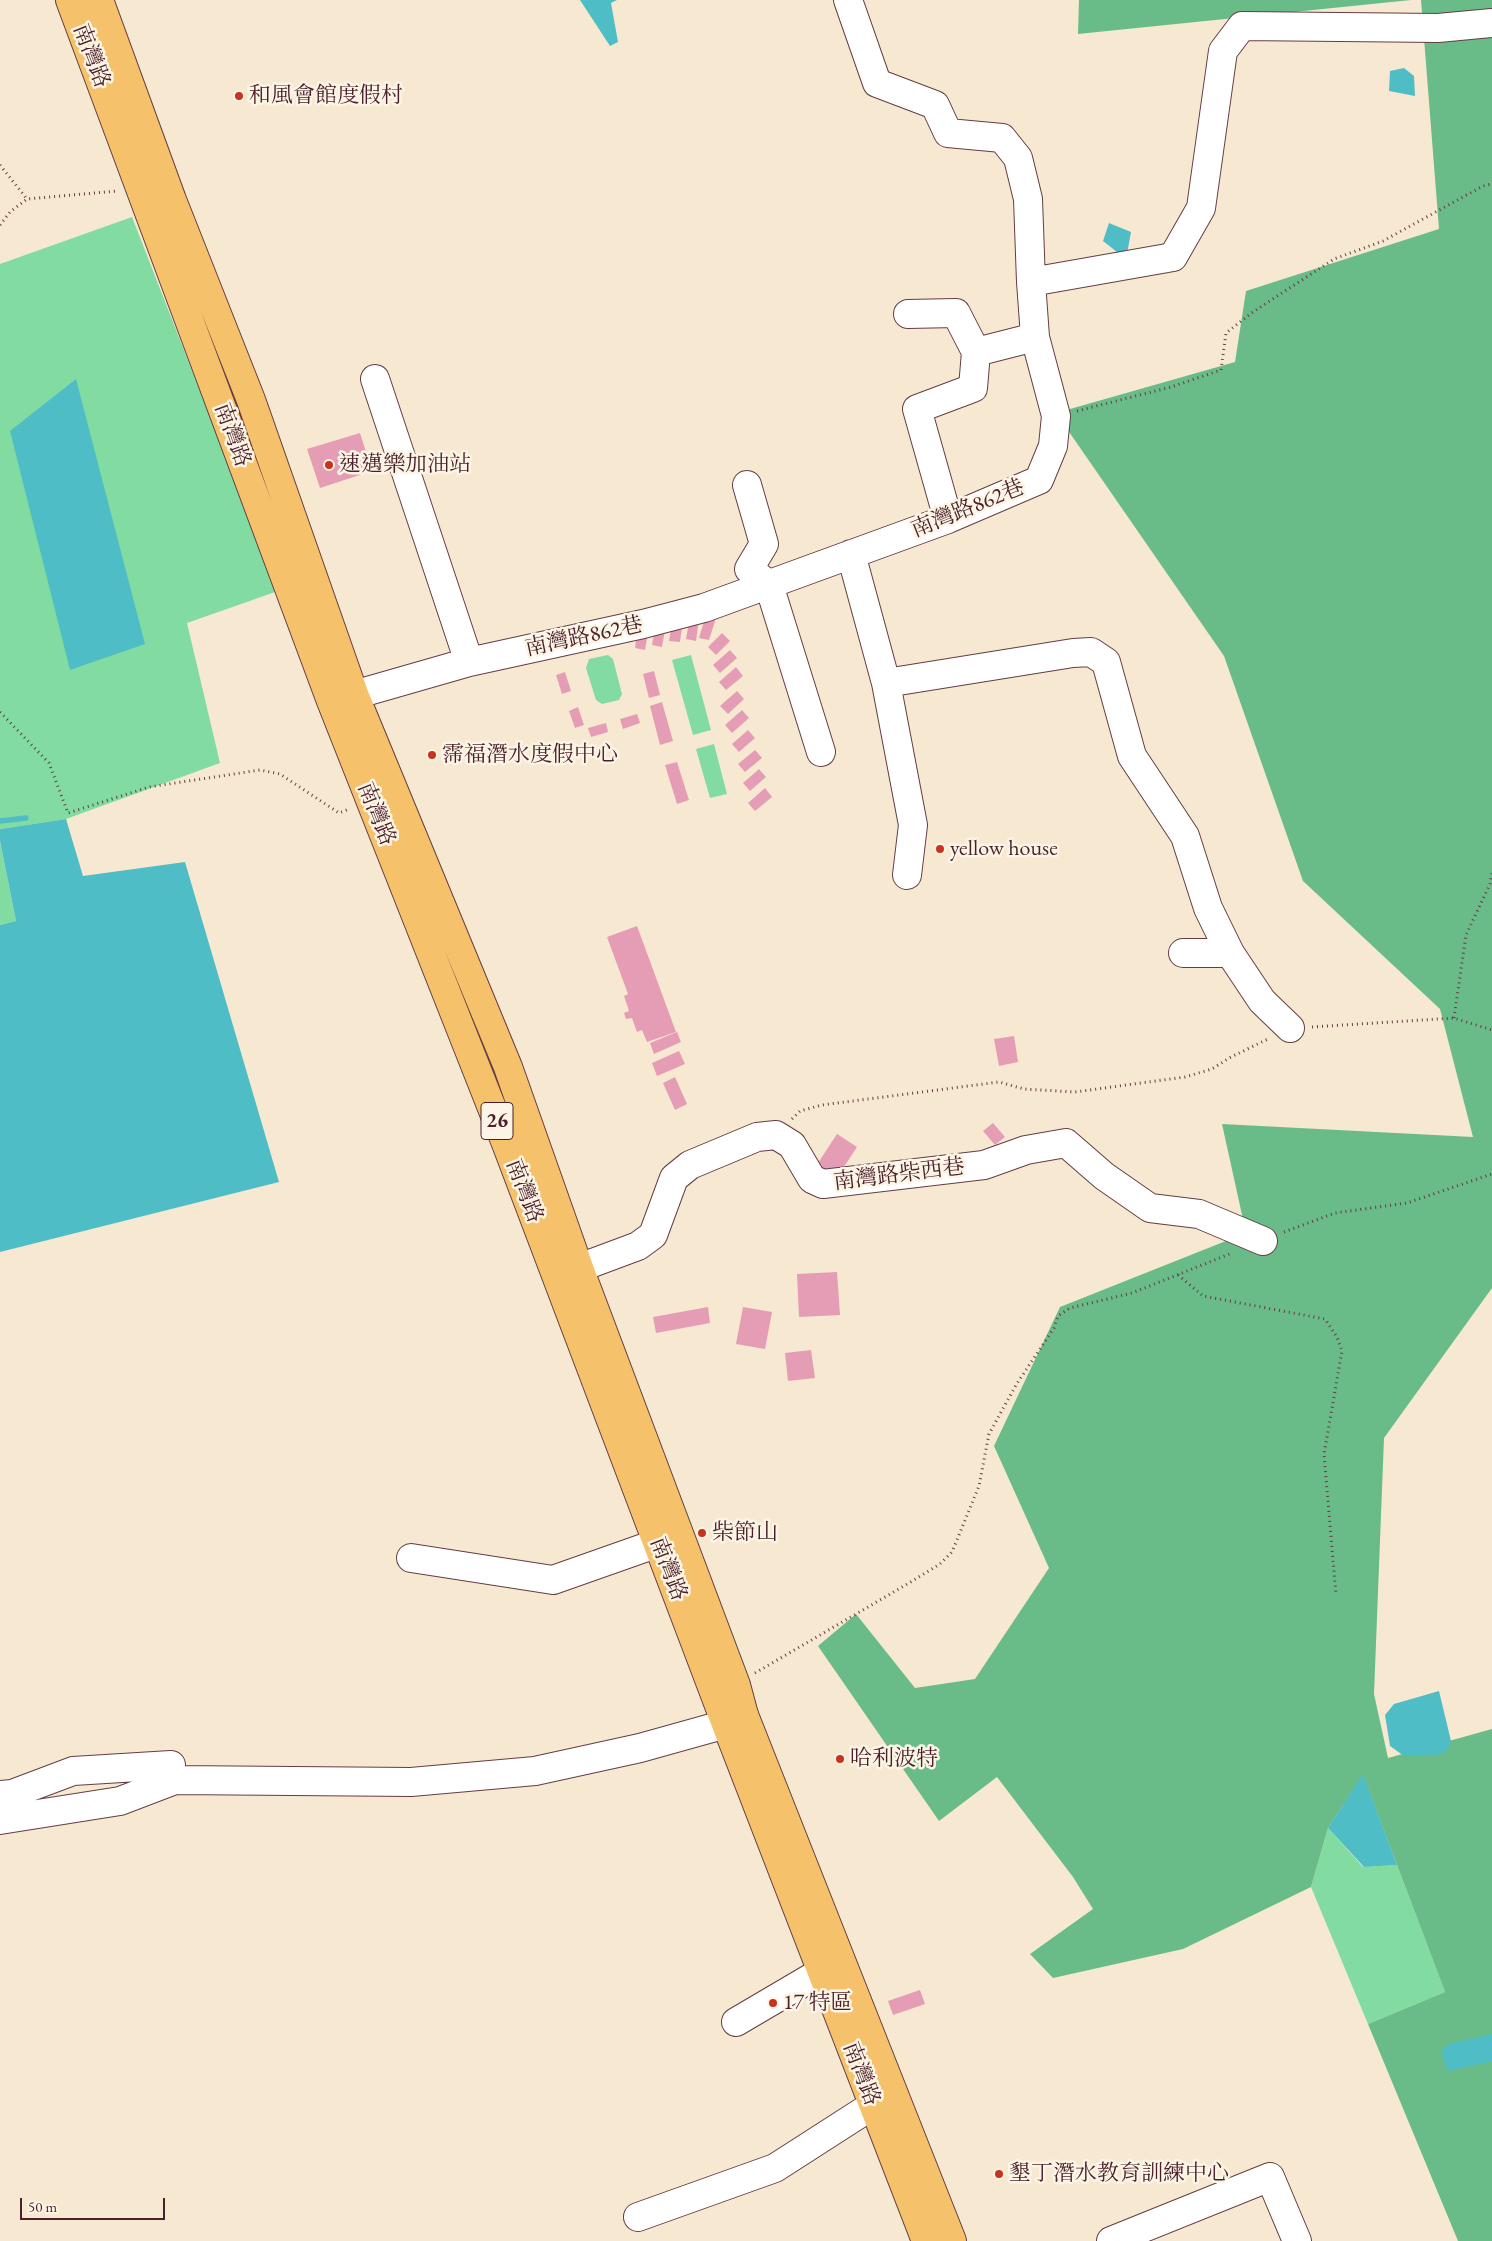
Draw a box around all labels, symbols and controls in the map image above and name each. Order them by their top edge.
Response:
street label: 南灣路 [67,20,115,92]
place label: 和風會館度假村 [249,83,403,109]
marker: 和風會館度假村 [233,90,245,102]
street label: 南灣路 [208,399,256,471]
place label: 速邁樂加油站 [339,452,471,478]
marker: 速邁樂加油站 [323,459,335,471]
street label: 南灣路862巷 [908,474,1028,544]
street label: 南灣路862巷 [523,612,645,662]
place label: 霈福潛水度假中心 [442,742,618,768]
marker: 霈福潛水度假中心 [426,749,438,761]
street label: 南灣路 [351,778,401,850]
place label: yellow house [950,836,1058,862]
marker: yellow house [934,843,946,855]
road number: 26 [481,1102,513,1140]
street label: 南灣路柴西巷 [832,1154,966,1196]
street label: 南灣路 [500,1155,548,1227]
place label: 柴節山 [712,1520,778,1546]
marker: 柴節山 [696,1527,708,1539]
street label: 南灣路 [644,1533,692,1605]
place label: 哈利波特 [850,1746,938,1772]
marker: 哈利波特 [834,1753,846,1765]
place label: 17 特區 [783,1990,853,2016]
marker: 17 特區 [767,1997,779,2009]
street label: 南灣路 [837,2038,885,2110]
place label: 墾丁潛水教育訓練中心 [1009,2161,1229,2187]
marker: 墾丁潛水教育訓練中心 [993,2168,1005,2180]
scale bar [22,2188,168,2220]
text: 50 m [28,2197,57,2216]

